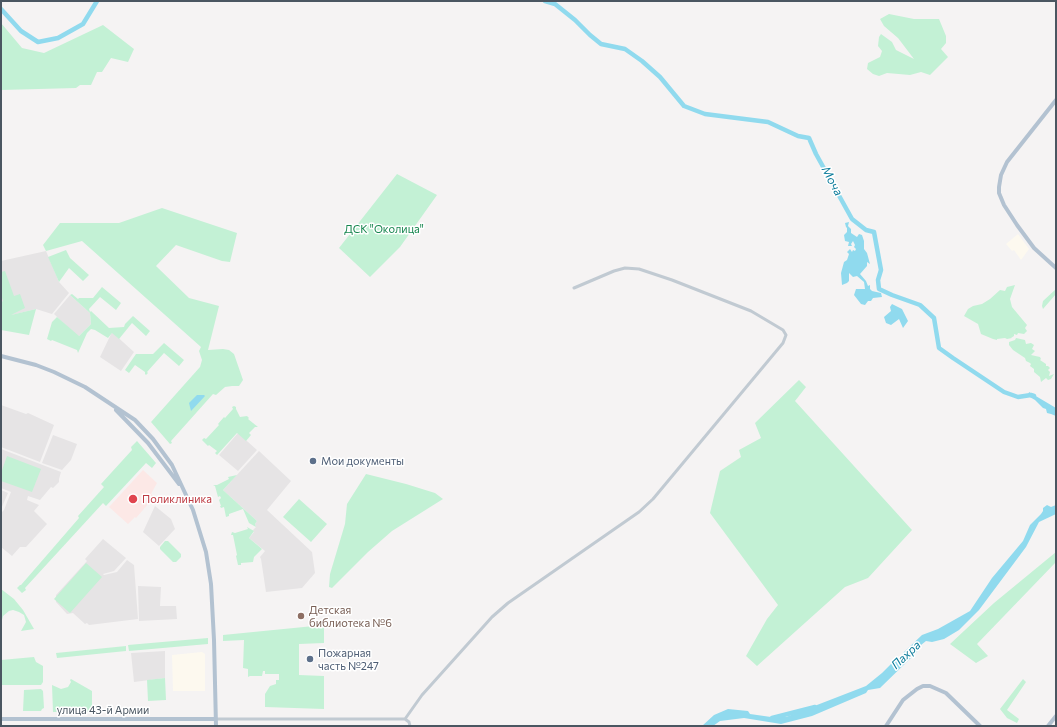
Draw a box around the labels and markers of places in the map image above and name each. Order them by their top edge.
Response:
place label: Мои документы [321,454,404,468]
marker: Мои документы [308,456,318,466]
place label: Поликлиника [142,492,212,506]
marker: Поликлиника [127,493,139,505]
place label: Детская библиотека №6 [309,603,392,629]
marker: Детская библиотека №6 [296,611,306,621]
place label: Пожарная часть №247 [318,646,379,672]
marker: Пожарная часть №247 [305,654,315,664]

